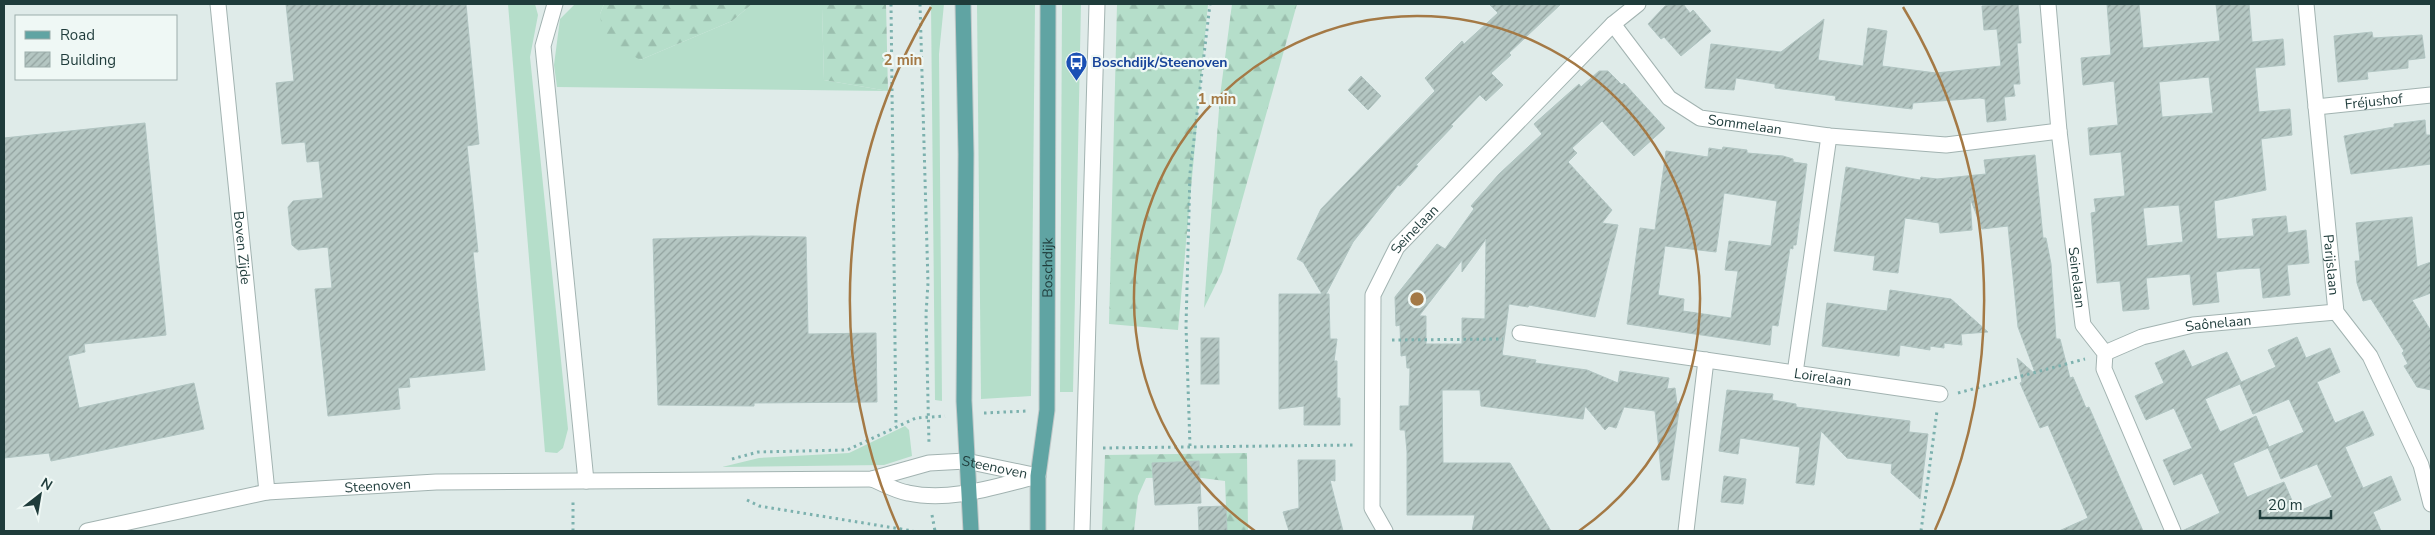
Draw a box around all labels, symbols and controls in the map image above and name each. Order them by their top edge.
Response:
legend [15,15,178,80]
text: Road [60,25,95,45]
text: Building [60,50,116,70]
text: 2 min [884,50,922,70]
bus stop icon: Boschdijk/Steenoven [1064,50,1088,81]
place label: Boschdijk/Steenoven [1092,53,1227,72]
text: 1 min [1198,89,1236,109]
street label: Fréjushof [2344,89,2404,114]
street label: Sommelaan [1706,110,1783,139]
street label: Seinelaan [1386,201,1443,257]
street label: Boven Zijde [229,210,255,285]
street label: Parijslaan [2318,233,2343,296]
street label: Boschdijk [1038,237,1057,298]
street label: Seinelaan [2063,246,2090,309]
centre of rings [1408,290,1426,308]
street label: Saônelaan [2183,311,2252,337]
street label: Loirelaan [1793,364,1853,391]
street label: Steenoven [960,451,1029,484]
north arrow [15,470,65,520]
text: N [37,473,56,495]
street label: Steenoven [344,475,411,497]
scale bar [2260,488,2331,520]
text: 20 m [2268,495,2303,515]

